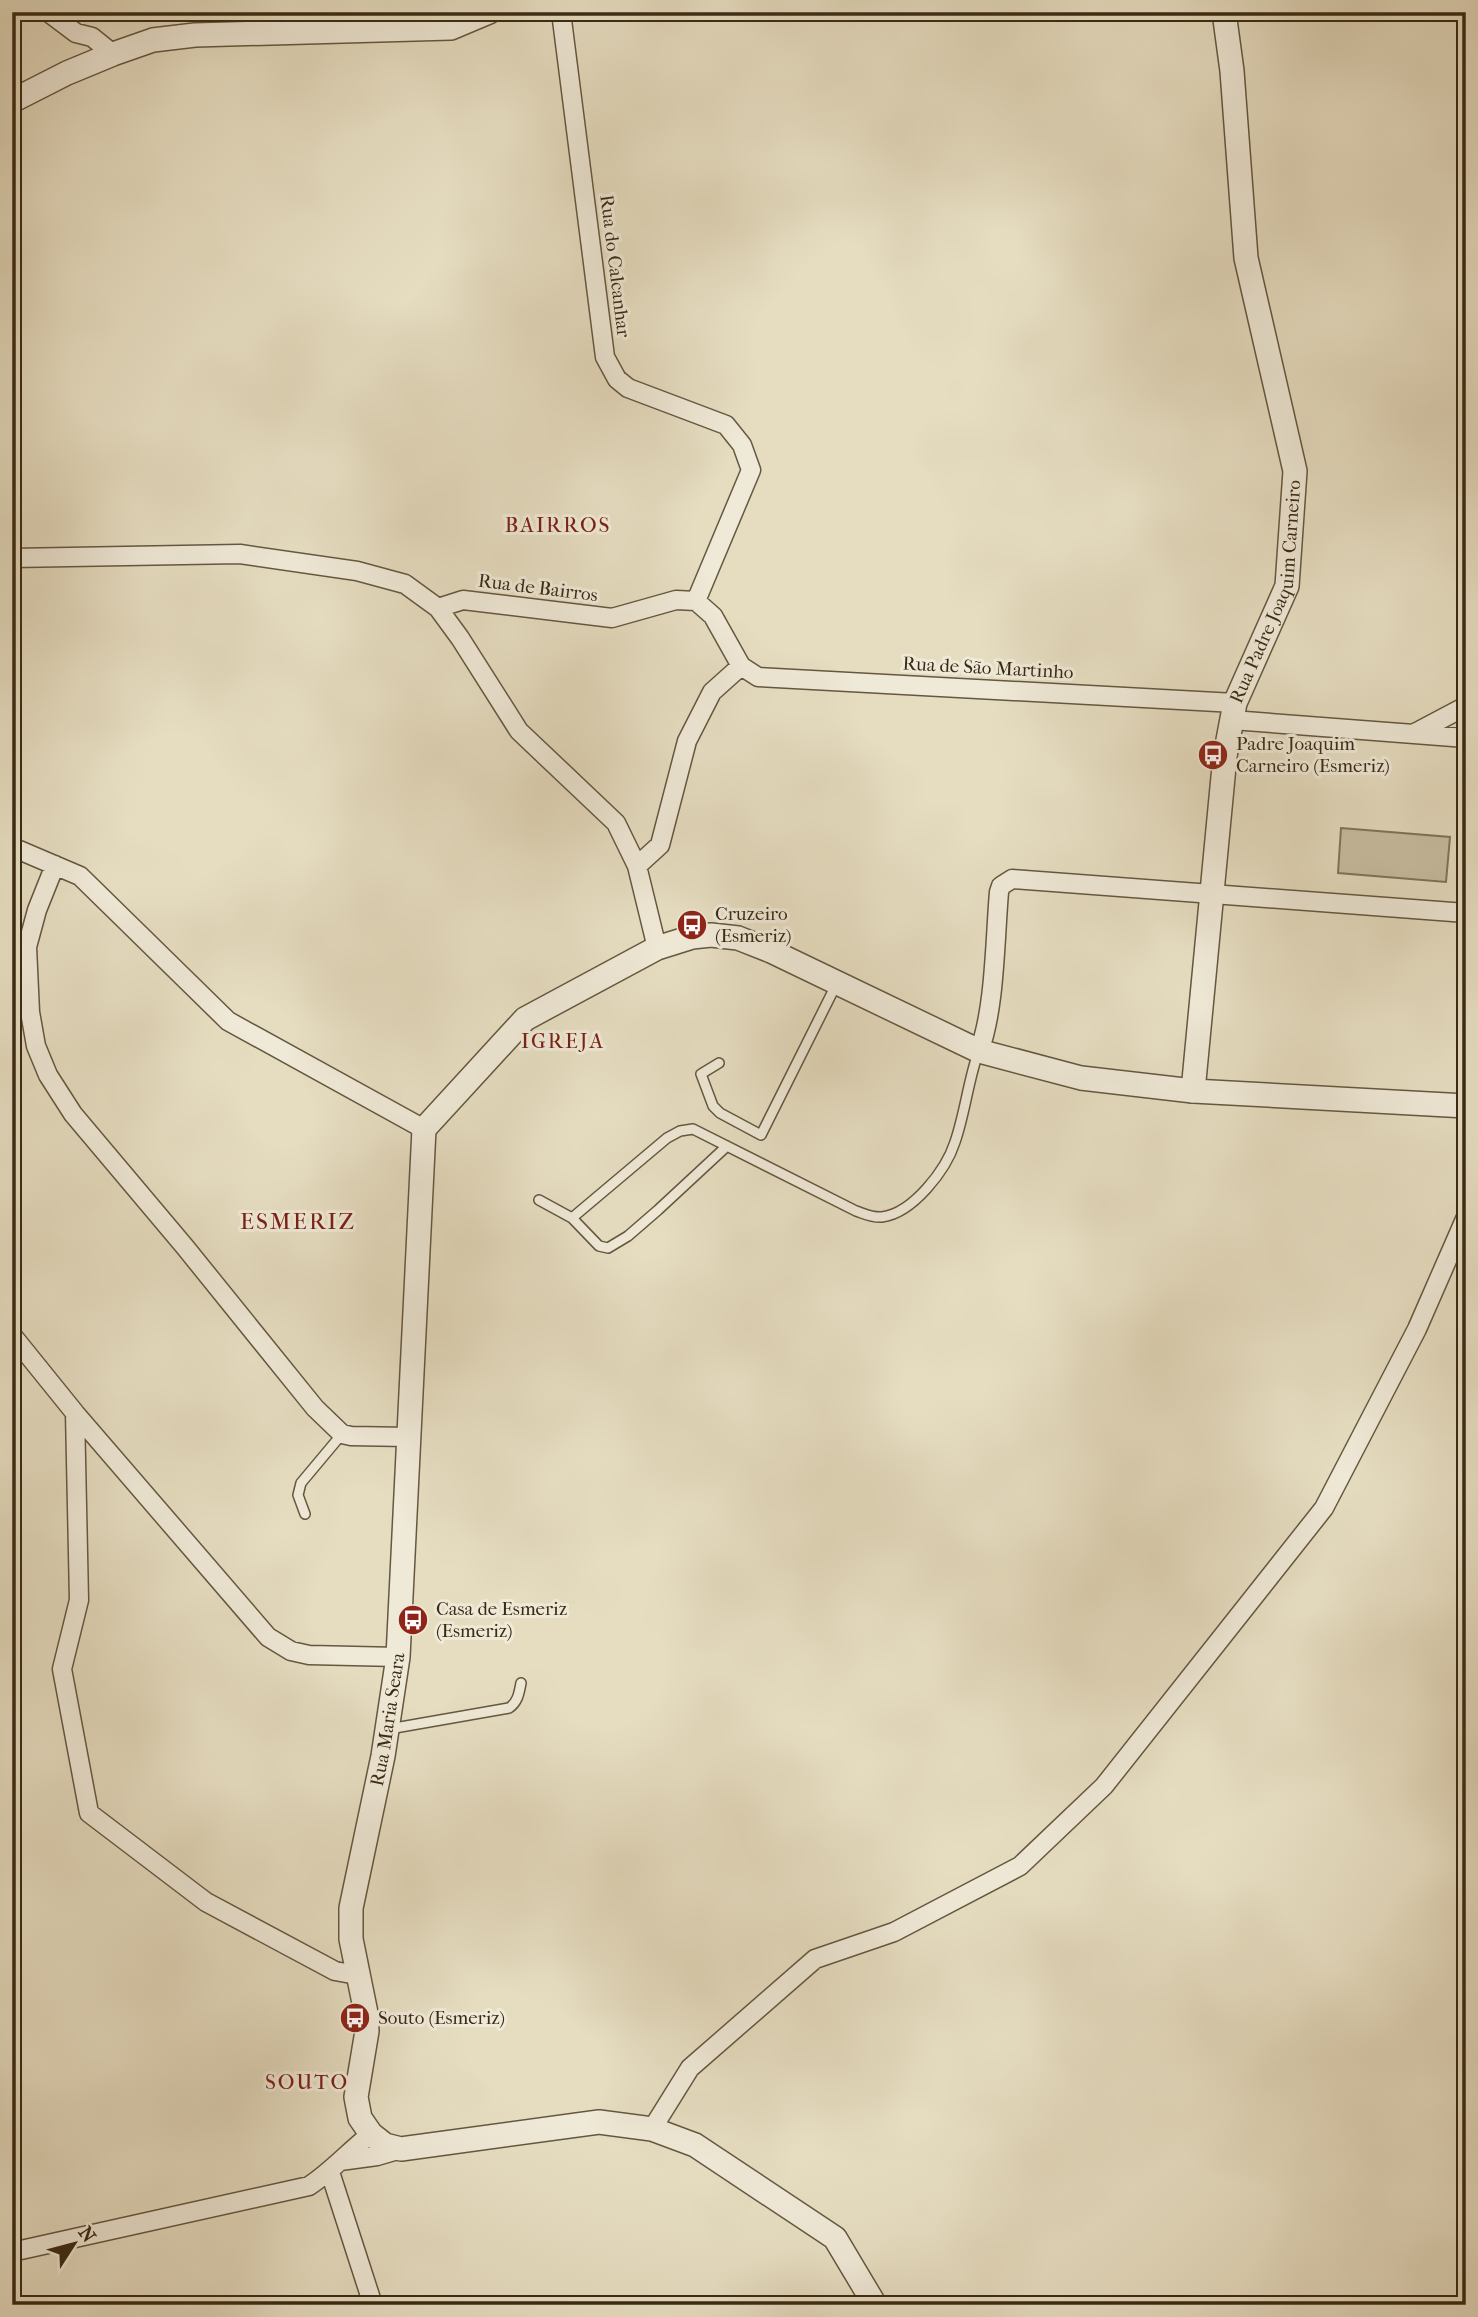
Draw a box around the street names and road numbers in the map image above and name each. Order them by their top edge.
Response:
street label: Rua do Calcanhar [595,193,635,340]
street label: Rua Padre Joaquim Carneiro [1225,479,1305,707]
street label: Rua de Bairros [477,570,599,606]
street label: Rua de São Martinho [902,653,1074,683]
street label: Rua Maria Seara [366,1651,410,1788]

